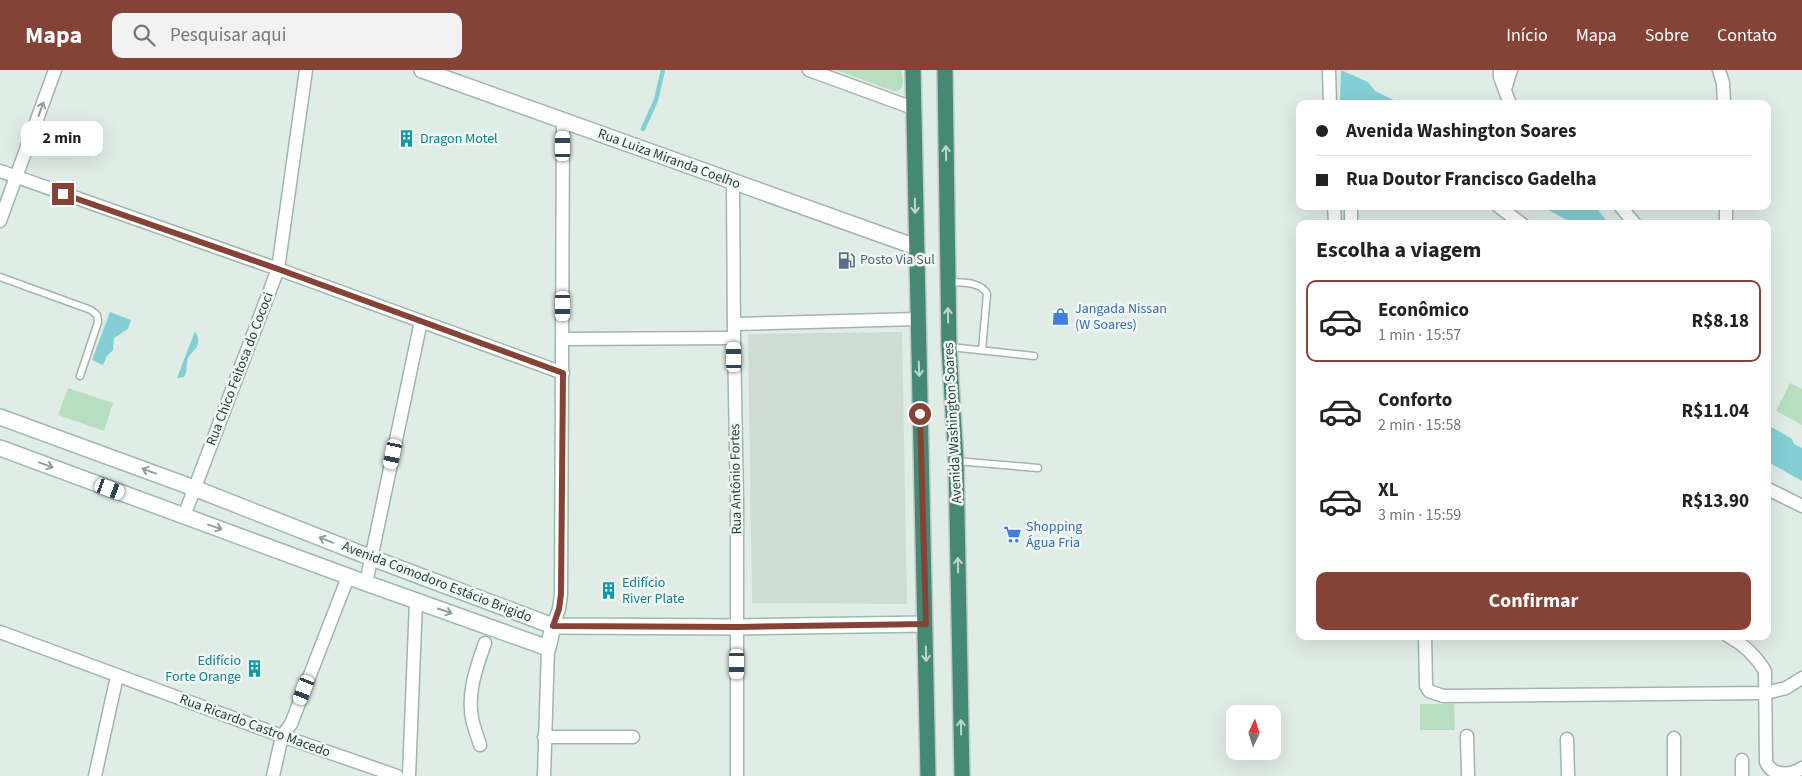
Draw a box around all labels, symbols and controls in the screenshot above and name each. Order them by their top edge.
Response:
search box [112,13,462,58]
text: Mapa [25,18,82,53]
icon: search [130,21,158,49]
text: Pesquisar aqui [170,22,286,49]
text: Início [1506,23,1548,48]
text: Mapa [1576,23,1617,48]
text: Sobre [1645,23,1689,48]
text: Contato [1717,23,1777,48]
one-way arrow [37,102,46,117]
text: Avenida Washington Soares [1346,118,1576,145]
callout: 2 min [22,122,104,156]
street label: Rua Luiza Miranda Coelho [595,124,743,194]
text: 2 min [43,127,81,149]
building icon: Dragon Motel [396,129,416,149]
place label: Dragon Motel [420,129,498,149]
car [555,131,570,161]
one-way arrow [941,145,951,161]
text: Rua Doutor Francisco Gadelha [1346,166,1596,193]
route end [52,183,74,205]
one-way arrow [910,198,920,214]
text: Escolha a viagem [1316,234,1481,266]
fuel station icon: Posto Via Sul [836,250,856,270]
place label: Posto Via Sul [860,250,935,270]
street label: Rua Chico Feitosa do Cococi [201,289,279,449]
car [555,291,570,321]
text: Econômico [1378,297,1469,324]
place label: Jangada Nissan (W Soares) [1075,299,1167,335]
icon: car [1318,299,1363,344]
one-way arrow [943,307,953,324]
shop icon: Jangada Nissan (W Soares) [1051,307,1071,327]
text: R$8.18 [1692,308,1749,335]
text: 1 min · 15:57 [1378,324,1461,346]
car [726,342,741,372]
street label: Avenida Washington Soares [939,342,967,504]
one-way arrow [914,360,923,376]
text: Conforto [1378,387,1452,414]
icon: car [1318,389,1363,434]
text: R$11.04 [1681,398,1749,425]
route start [909,403,931,425]
text: 2 min · 15:58 [1378,414,1461,436]
street label: Rua Antônio Fortes [725,423,747,535]
car [382,438,403,470]
one-way arrow [38,461,53,470]
one-way arrow [141,466,157,475]
car [93,477,126,501]
text: XL [1378,477,1399,504]
icon: car [1318,479,1363,524]
text: R$13.90 [1681,488,1749,515]
text: 3 min · 15:59 [1378,504,1461,526]
place label: Shopping Água Fria [1026,517,1082,553]
one-way arrow [206,523,222,532]
supermarket icon: Shopping Água Fria [1002,525,1022,545]
one-way arrow [319,534,334,544]
street label: Avenida Comodoro Estácio Brigido [339,536,535,628]
one-way arrow [953,557,963,574]
button: Confirmar [1316,572,1751,630]
place label: Edifício River Plate [622,573,684,609]
building icon: Edifício River Plate [598,581,618,601]
one-way arrow [437,607,452,616]
one-way arrow [921,645,931,661]
car [729,649,744,679]
place label: Edifício Forte Orange [165,651,241,687]
building icon: Edifício Forte Orange [245,659,265,679]
car [291,673,316,707]
street label: Rua Ricardo Castro Macedo [177,689,333,763]
north arrow [1226,705,1281,760]
map controls [1226,705,1281,760]
one-way arrow [956,720,966,736]

